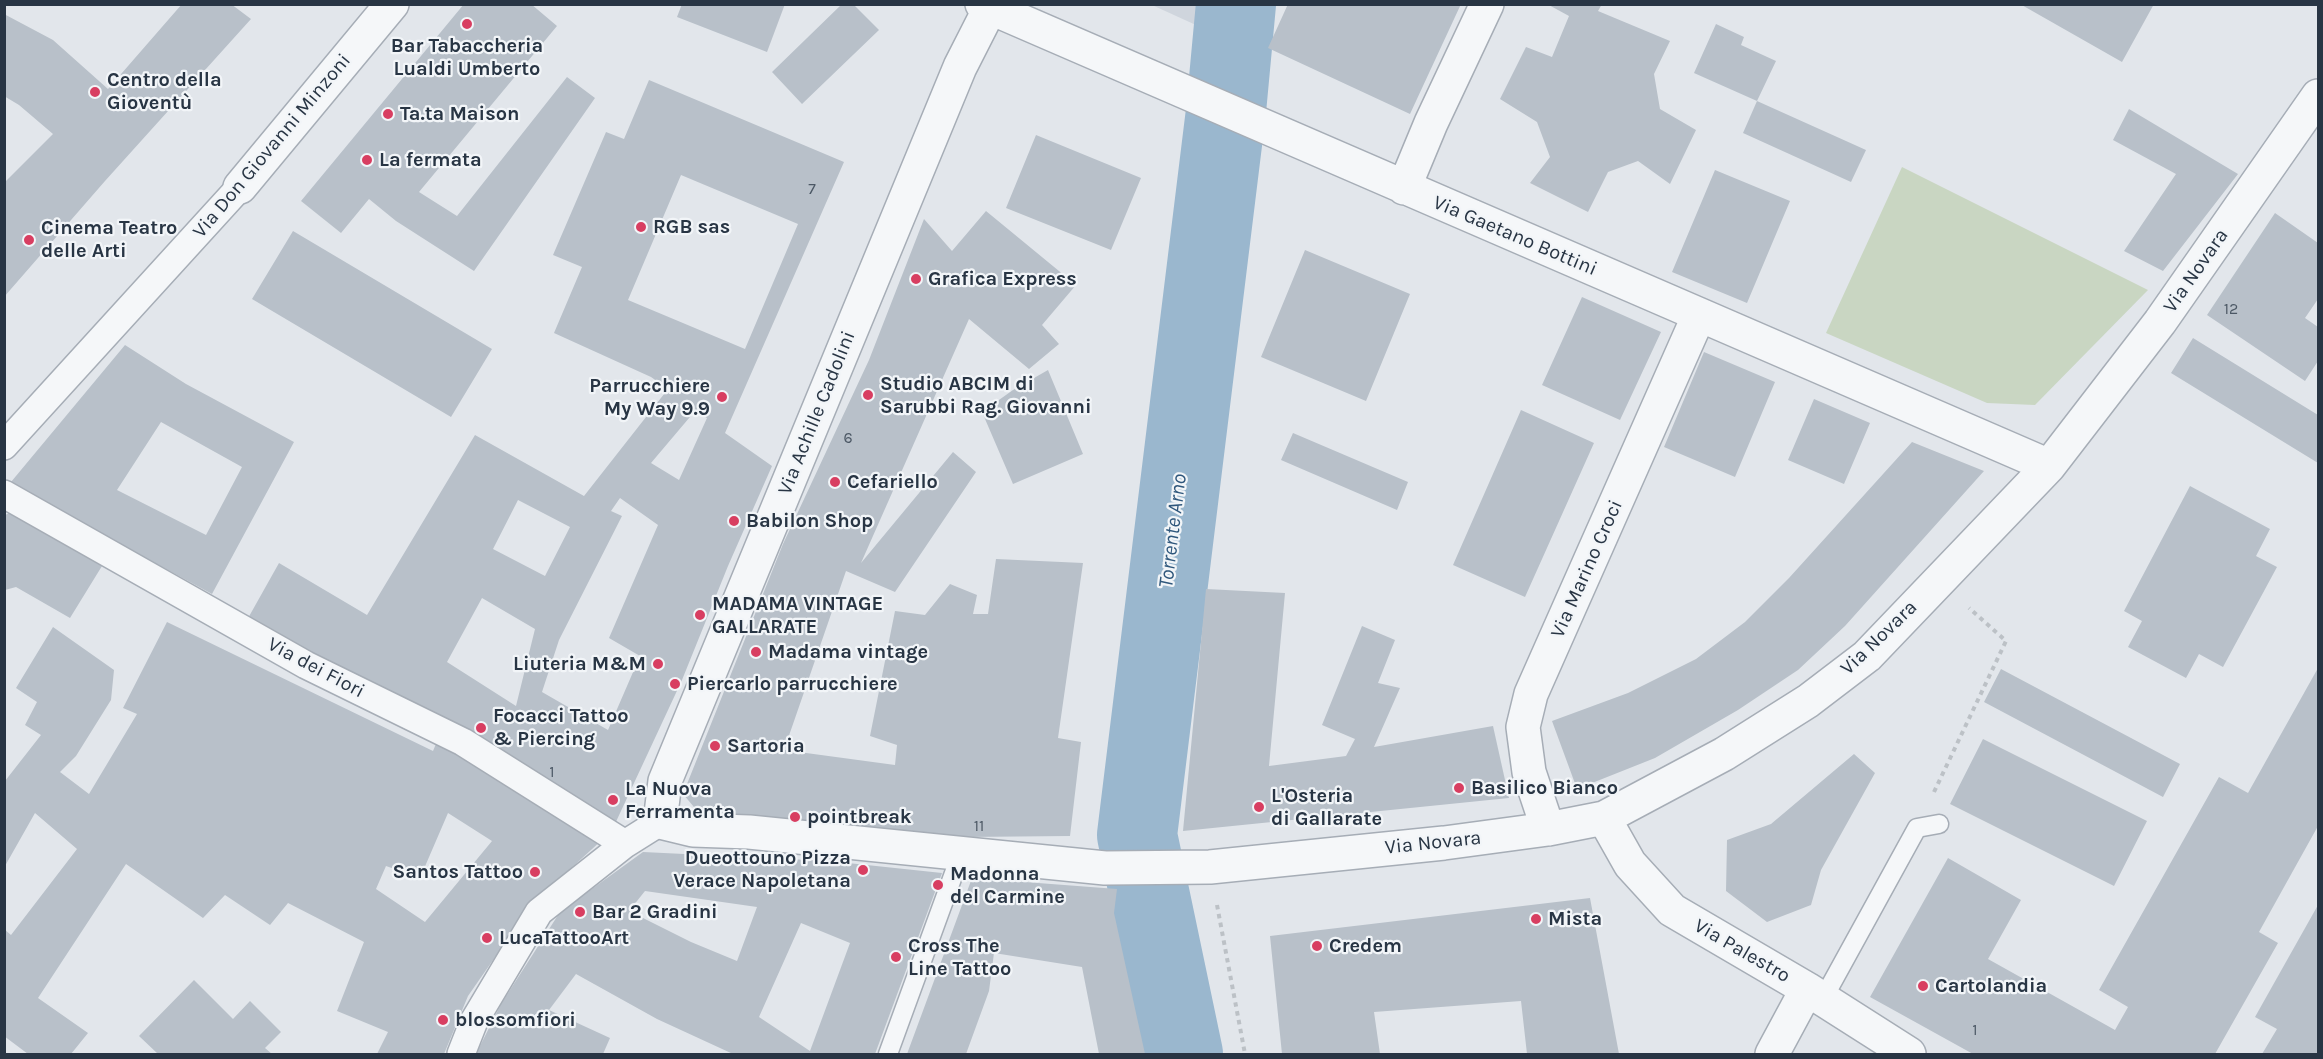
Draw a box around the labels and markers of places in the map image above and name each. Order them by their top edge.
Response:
marker: Bar Tabaccheria Lualdi Umberto [460,17,474,31]
place label: Bar Tabaccheria Lualdi Umberto [391,34,543,81]
place label: Centro della Gioventù [107,68,222,115]
marker: Centro della Gioventù [88,85,102,99]
place label: Ta.ta Maison [400,102,519,126]
marker: Ta.ta Maison [381,107,395,121]
place label: La fermata [379,148,482,172]
marker: La fermata [360,153,374,167]
place label: RGB sas [653,215,730,239]
place label: Cinema Teatro delle Arti [41,216,177,263]
marker: RGB sas [634,220,648,234]
marker: Cinema Teatro delle Arti [22,233,36,247]
place label: Grafica Express [928,267,1077,291]
marker: Grafica Express [909,272,923,286]
place label: Studio ABCIM di Sarubbi Rag. Giovanni [880,372,1092,419]
place label: Parrucchiere My Way 9.9 [589,374,710,421]
marker: Studio ABCIM di Sarubbi Rag. Giovanni [861,388,875,402]
marker: Parrucchiere My Way 9.9 [715,390,729,404]
place label: Cefariello [847,470,938,494]
marker: Cefariello [828,475,842,489]
place label: Babilon Shop [746,509,873,533]
marker: Babilon Shop [727,514,741,528]
place label: MADAMA VINTAGE GALLARATE [712,592,883,639]
marker: MADAMA VINTAGE GALLARATE [693,608,707,622]
place label: Madama vintage [768,640,928,664]
marker: Madama vintage [749,645,763,659]
place label: Liuteria M&M [513,652,646,676]
marker: Liuteria M&M [651,657,665,671]
place label: Piercarlo parrucchiere [687,672,898,696]
marker: Piercarlo parrucchiere [668,677,682,691]
place label: Focacci Tattoo & Piercing [493,704,629,751]
marker: Focacci Tattoo & Piercing [474,721,488,735]
place label: Sartoria [727,734,805,758]
marker: Sartoria [708,739,722,753]
place label: Basilico Bianco [1471,776,1618,800]
place label: La Nuova Ferramenta [625,777,735,824]
marker: Basilico Bianco [1452,781,1466,795]
place label: L'Osteria di Gallarate [1271,784,1382,831]
marker: La Nuova Ferramenta [606,793,620,807]
marker: L'Osteria di Gallarate [1252,800,1266,814]
place label: pointbreak [807,805,912,829]
marker: pointbreak [788,810,802,824]
place label: Dueottouno Pizza Verace Napoletana [673,846,851,893]
place label: Santos Tattoo [392,860,523,884]
place label: Madonna del Carmine [950,862,1065,909]
marker: Dueottouno Pizza Verace Napoletana [856,863,870,877]
marker: Santos Tattoo [528,865,542,879]
marker: Madonna del Carmine [931,878,945,892]
place label: Bar 2 Gradini [592,900,718,924]
marker: Bar 2 Gradini [573,905,587,919]
place label: Mista [1548,907,1602,931]
marker: Mista [1529,912,1543,926]
place label: LucaTattooArt [499,926,629,950]
marker: LucaTattooArt [480,931,494,945]
place label: Cross The Line Tattoo [908,934,1011,981]
place label: Credem [1329,934,1402,958]
marker: Credem [1310,939,1324,953]
marker: Cross The Line Tattoo [889,950,903,964]
place label: Cartolandia [1935,974,2047,998]
marker: Cartolandia [1916,979,1930,993]
place label: blossomfiori [455,1008,576,1032]
marker: blossomfiori [436,1013,450,1027]

